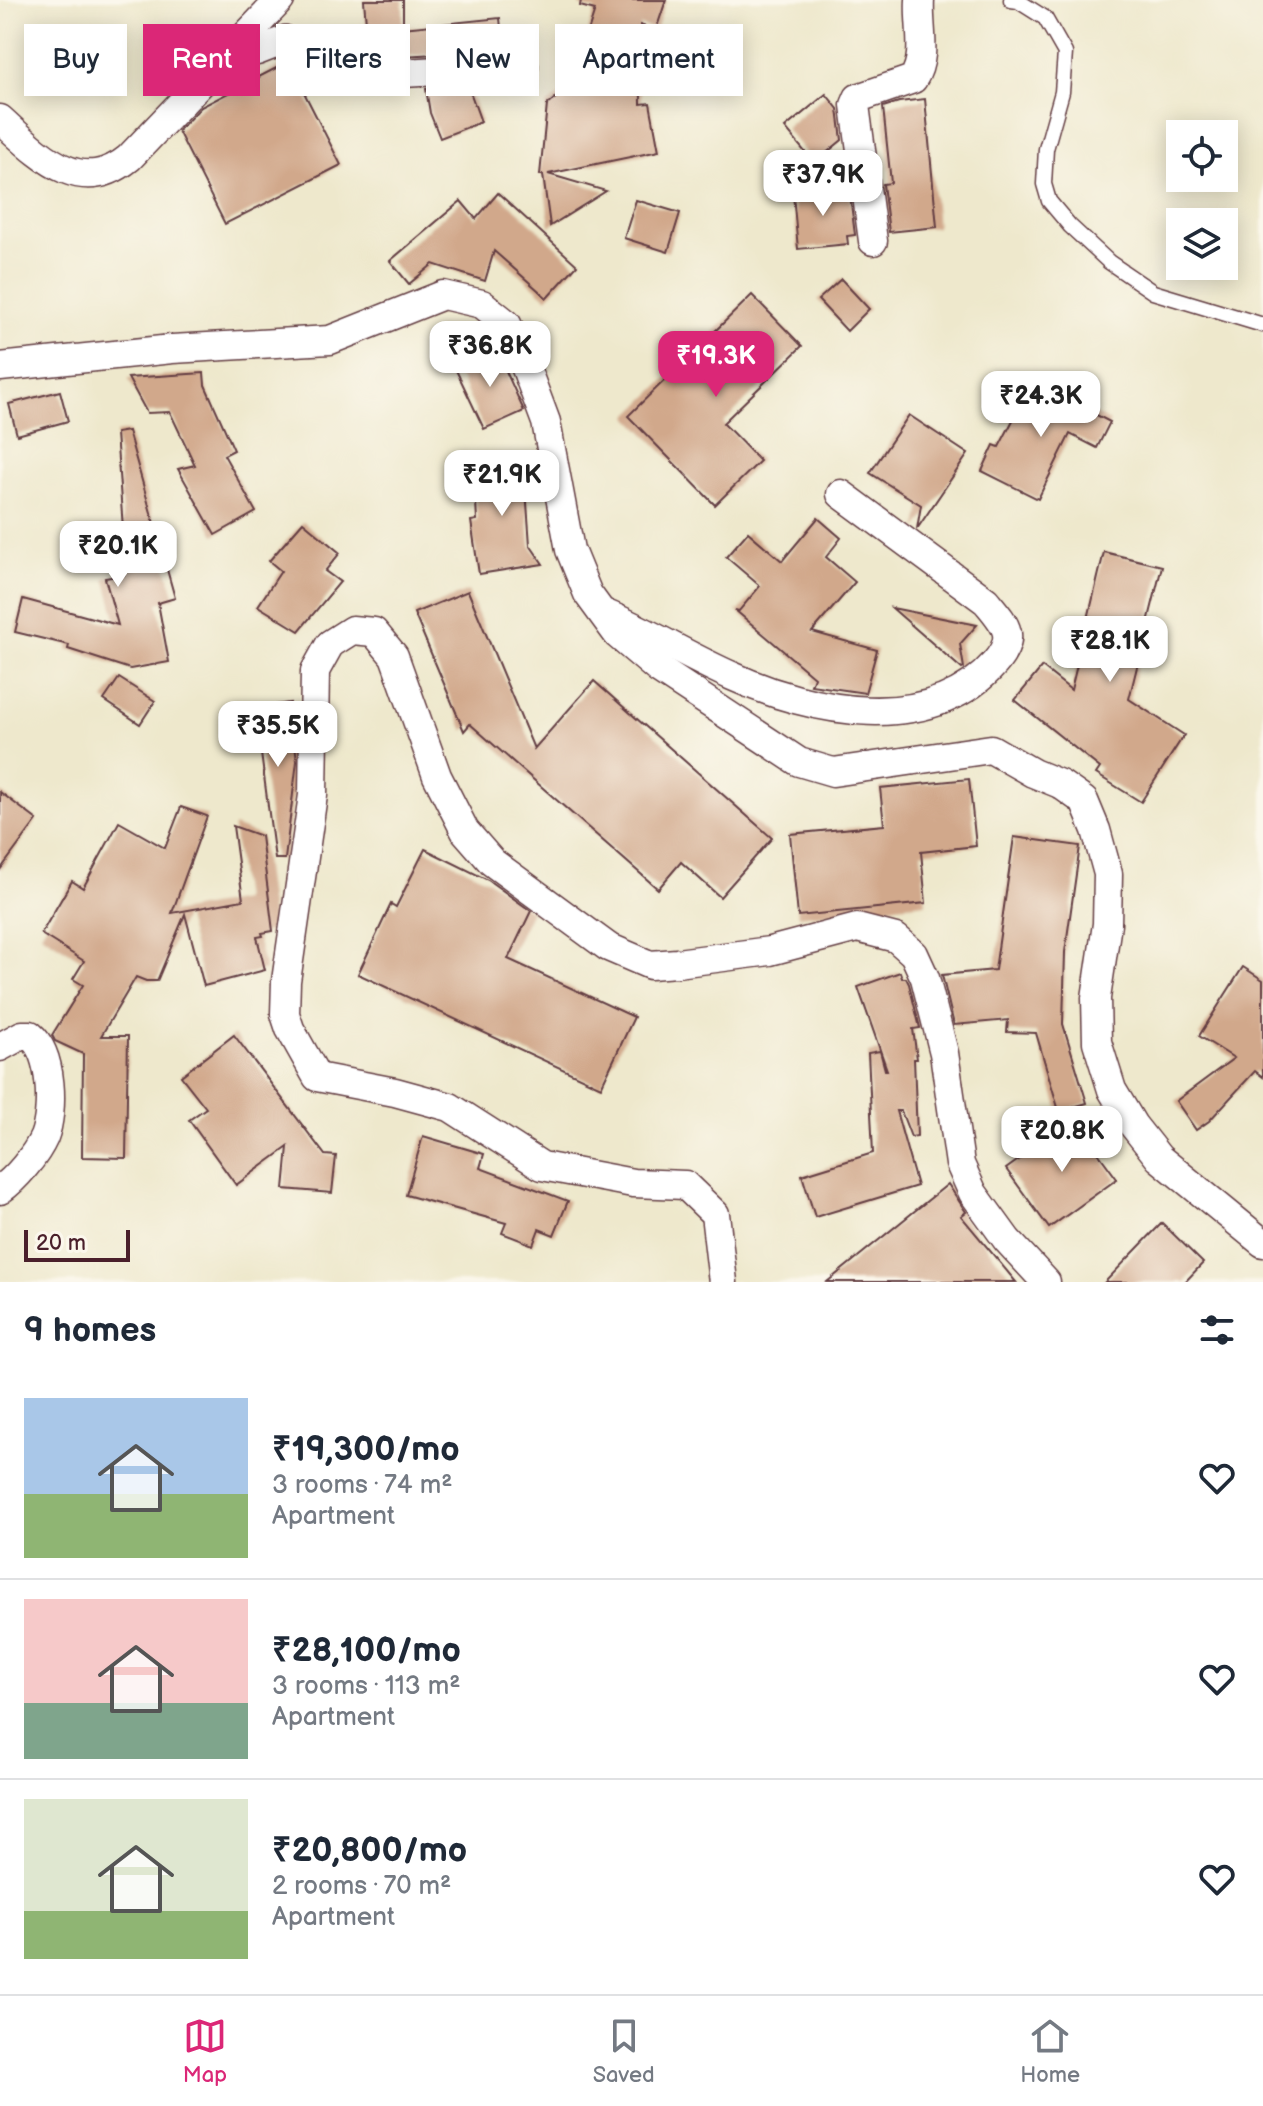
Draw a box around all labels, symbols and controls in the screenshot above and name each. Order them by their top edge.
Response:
chip: Buy [24,24,127,96]
chip: Rent [143,24,260,96]
chip: Filters [276,24,410,96]
chip: New [426,24,539,96]
chip: Apartment [555,24,743,96]
map controls [1166,120,1238,280]
button: locate [1166,120,1238,192]
pin: ₹37.9K [758,150,888,218]
text: ₹37.9K [781,160,865,191]
button: layers [1166,208,1238,280]
pin: ₹36.8K [425,321,555,389]
text: ₹36.8K [448,331,532,362]
pin: ₹19.3K [651,331,781,399]
text: ₹19.3K [676,341,756,372]
pin: ₹24.3K [976,371,1106,439]
text: ₹24.3K [999,381,1083,412]
pin: ₹21.9K [437,450,567,518]
text: ₹21.9K [462,460,542,491]
pin: ₹20.1K [53,521,183,589]
text: ₹20.1K [78,531,158,562]
pin: ₹28.1K [1045,616,1175,684]
text: ₹28.1K [1070,626,1150,657]
pin: ₹35.5K [213,701,343,769]
text: ₹35.5K [236,711,320,742]
pin: ₹20.8K [997,1106,1127,1174]
text: ₹20.8K [1019,1116,1105,1147]
scale bar [24,1226,130,1262]
text: 20 m [36,1230,86,1257]
icon: filters [1195,1308,1239,1352]
text: 9 homes [24,1310,156,1351]
text: ₹19,300/mo [272,1429,460,1470]
icon: home [88,1430,184,1526]
icon: heart [1195,1456,1239,1500]
text: 3 rooms · 74 m² [272,1470,452,1501]
text: Apartment [272,1501,395,1532]
text: ₹28,100/mo [272,1630,461,1671]
icon: home [88,1631,184,1727]
icon: heart [1195,1657,1239,1701]
text: 3 rooms · 113 m² [272,1671,461,1702]
text: Apartment [272,1702,395,1733]
text: ₹20,800/mo [272,1830,467,1871]
icon: home [88,1831,184,1927]
icon: heart [1195,1857,1239,1901]
text: 2 rooms · 70 m² [272,1871,451,1902]
text: Apartment [272,1902,395,1933]
tab: Map [183,2014,227,2089]
tab: Saved [593,2014,655,2089]
tab: Home [1020,2014,1080,2089]

